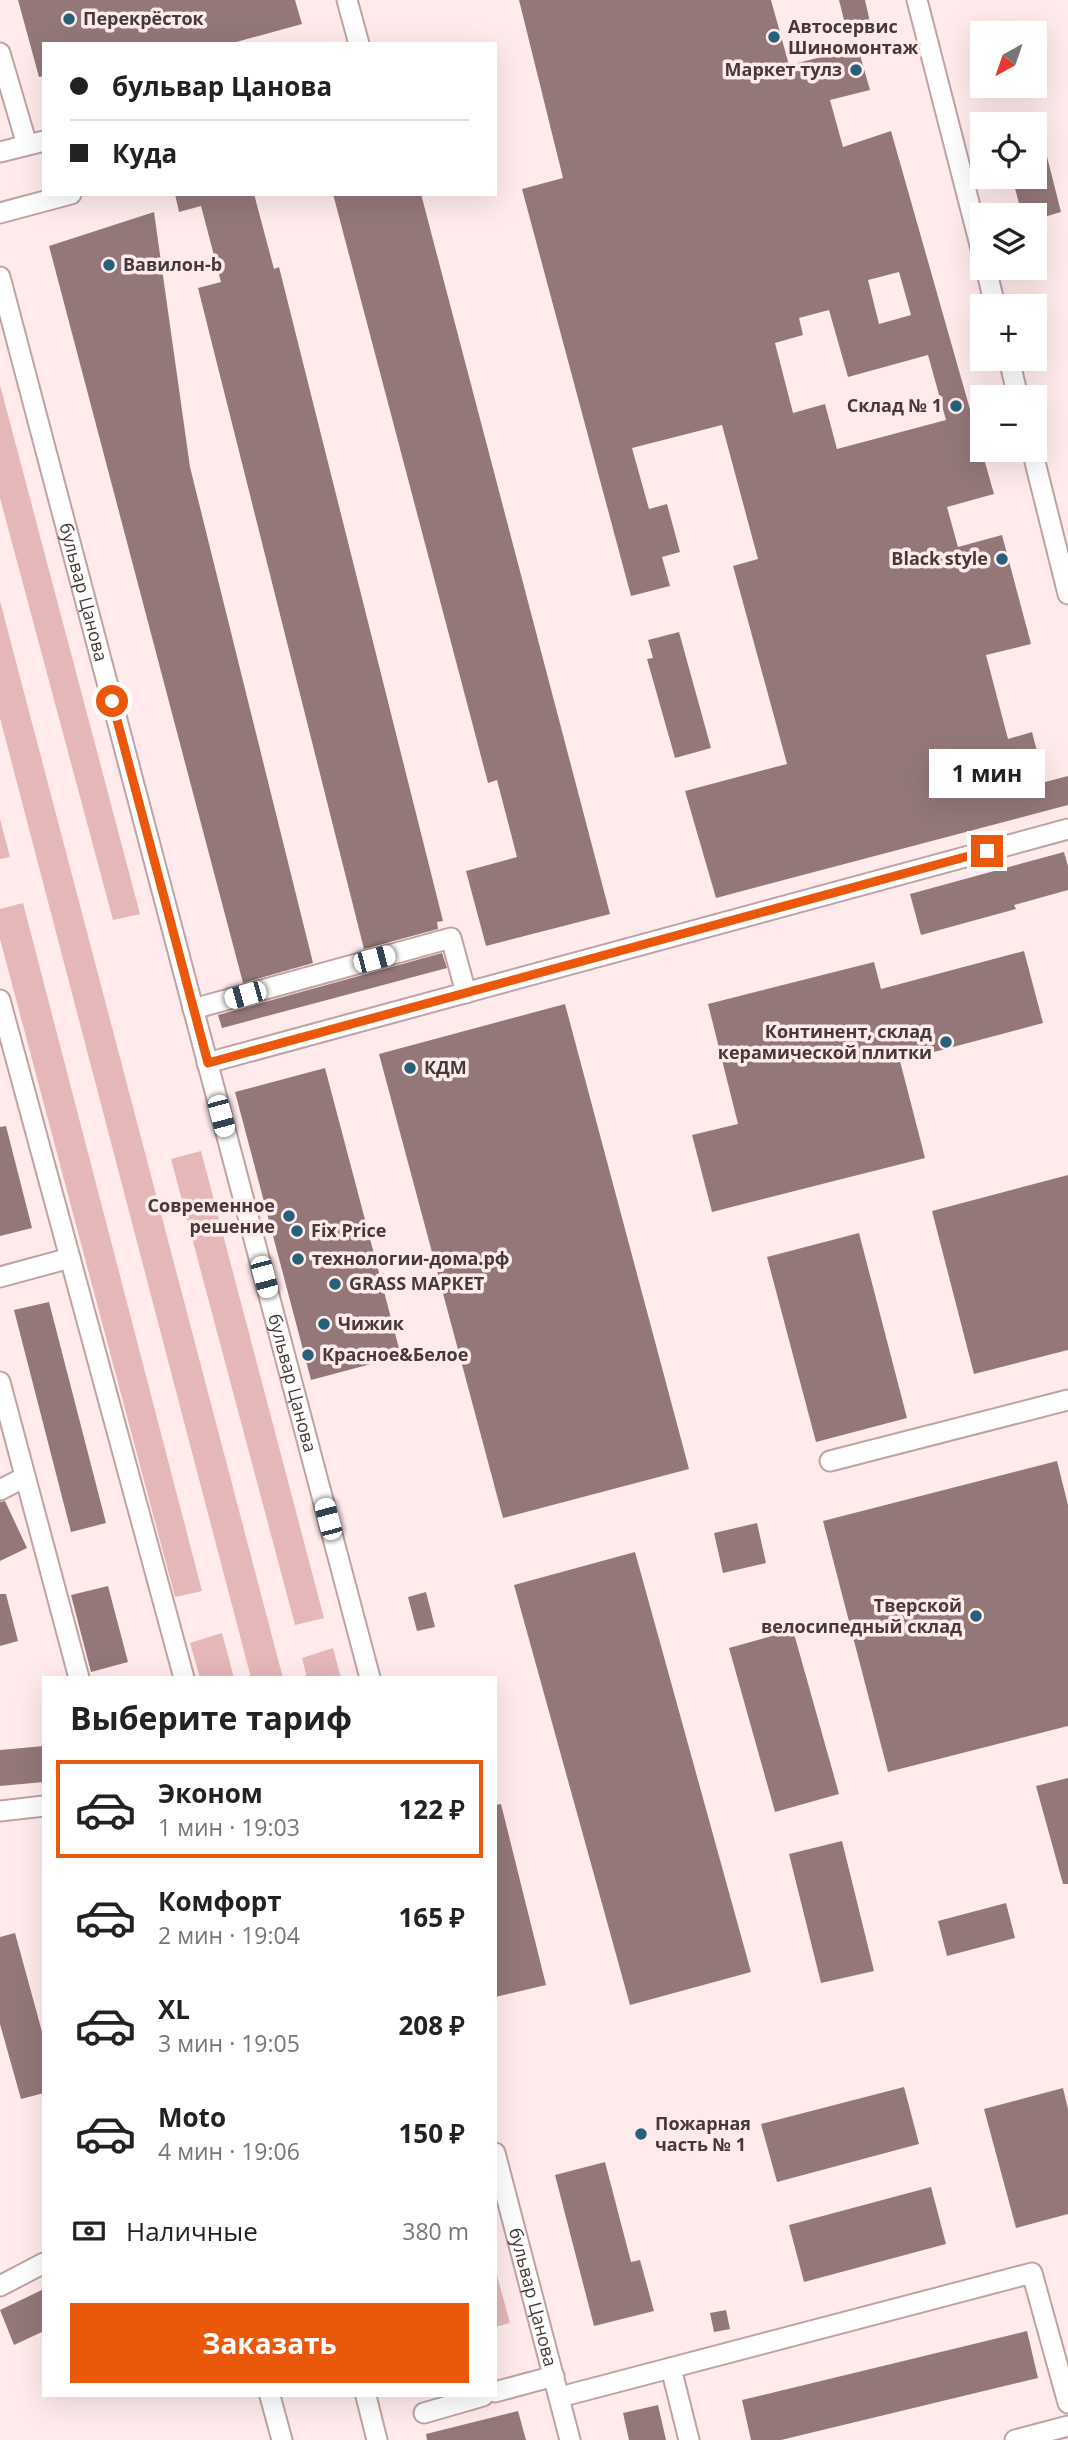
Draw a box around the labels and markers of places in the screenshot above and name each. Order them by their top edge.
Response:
place label: Перекрёсток [83,6,205,30]
marker: Перекрёсток [61,11,77,27]
place label: Автосервис Шиномонтаж [788,14,919,59]
marker: Автосервис Шиномонтаж [766,29,782,45]
place label: Маркет тулз [725,57,842,81]
marker: Маркет тулз [848,62,864,78]
place label: Вавилон-b [123,252,222,276]
marker: Вавилон-b [101,257,117,273]
place label: Склад № 1 [847,393,942,417]
marker: Склад № 1 [948,398,964,414]
place label: Black style [891,546,988,570]
marker: Black style [994,551,1010,567]
place label: Континент, склад керамической плитки [718,1019,932,1064]
marker: Континент, склад керамической плитки [938,1034,954,1050]
place label: КДМ [424,1055,467,1079]
marker: КДМ [402,1060,418,1076]
place label: Современное решение [148,1193,275,1238]
marker: Современное решение [281,1208,297,1224]
place label: Fix Price [311,1218,386,1242]
marker: Fix Price [289,1223,305,1239]
place label: технологии-дома.рф [312,1246,509,1270]
marker: технологии-дома.рф [290,1251,306,1267]
place label: GRASS МАРКЕТ [349,1271,485,1295]
marker: GRASS МАРКЕТ [327,1276,343,1292]
place label: Чижик [338,1311,405,1335]
marker: Чижик [316,1316,332,1332]
place label: Красное&Белое [322,1342,468,1366]
marker: Красное&Белое [300,1347,316,1363]
place label: Тверской велосипедный склад [761,1593,962,1638]
marker: Тверской велосипедный склад [968,1608,984,1624]
place label: Пожарная часть № 1 [655,2111,751,2156]
marker: Пожарная часть № 1 [633,2126,649,2142]

